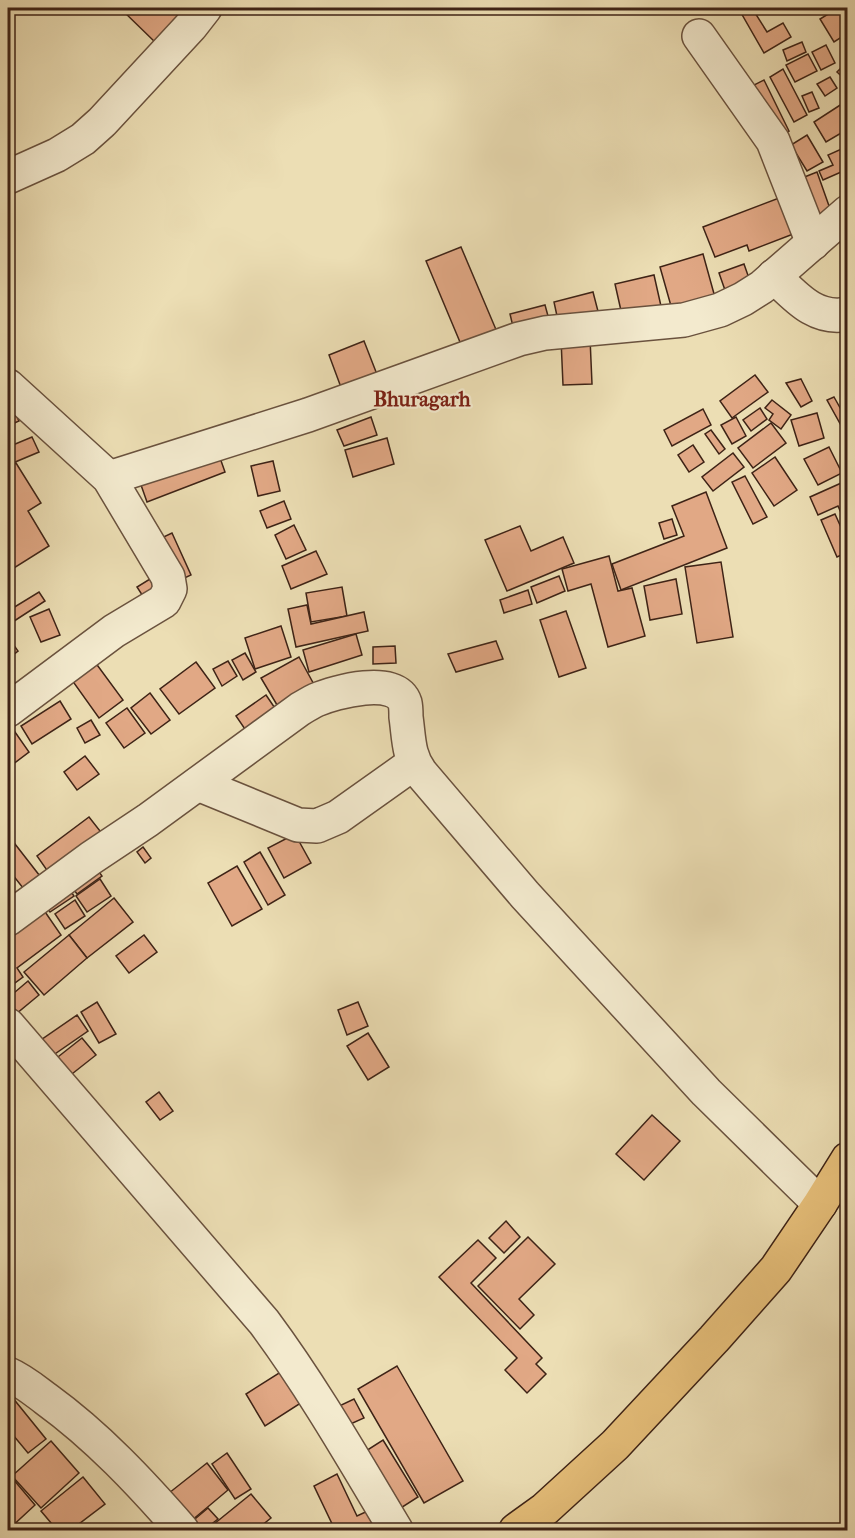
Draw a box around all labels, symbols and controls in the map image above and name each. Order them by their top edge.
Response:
district label: Bhuragarh [373,387,471,411]

